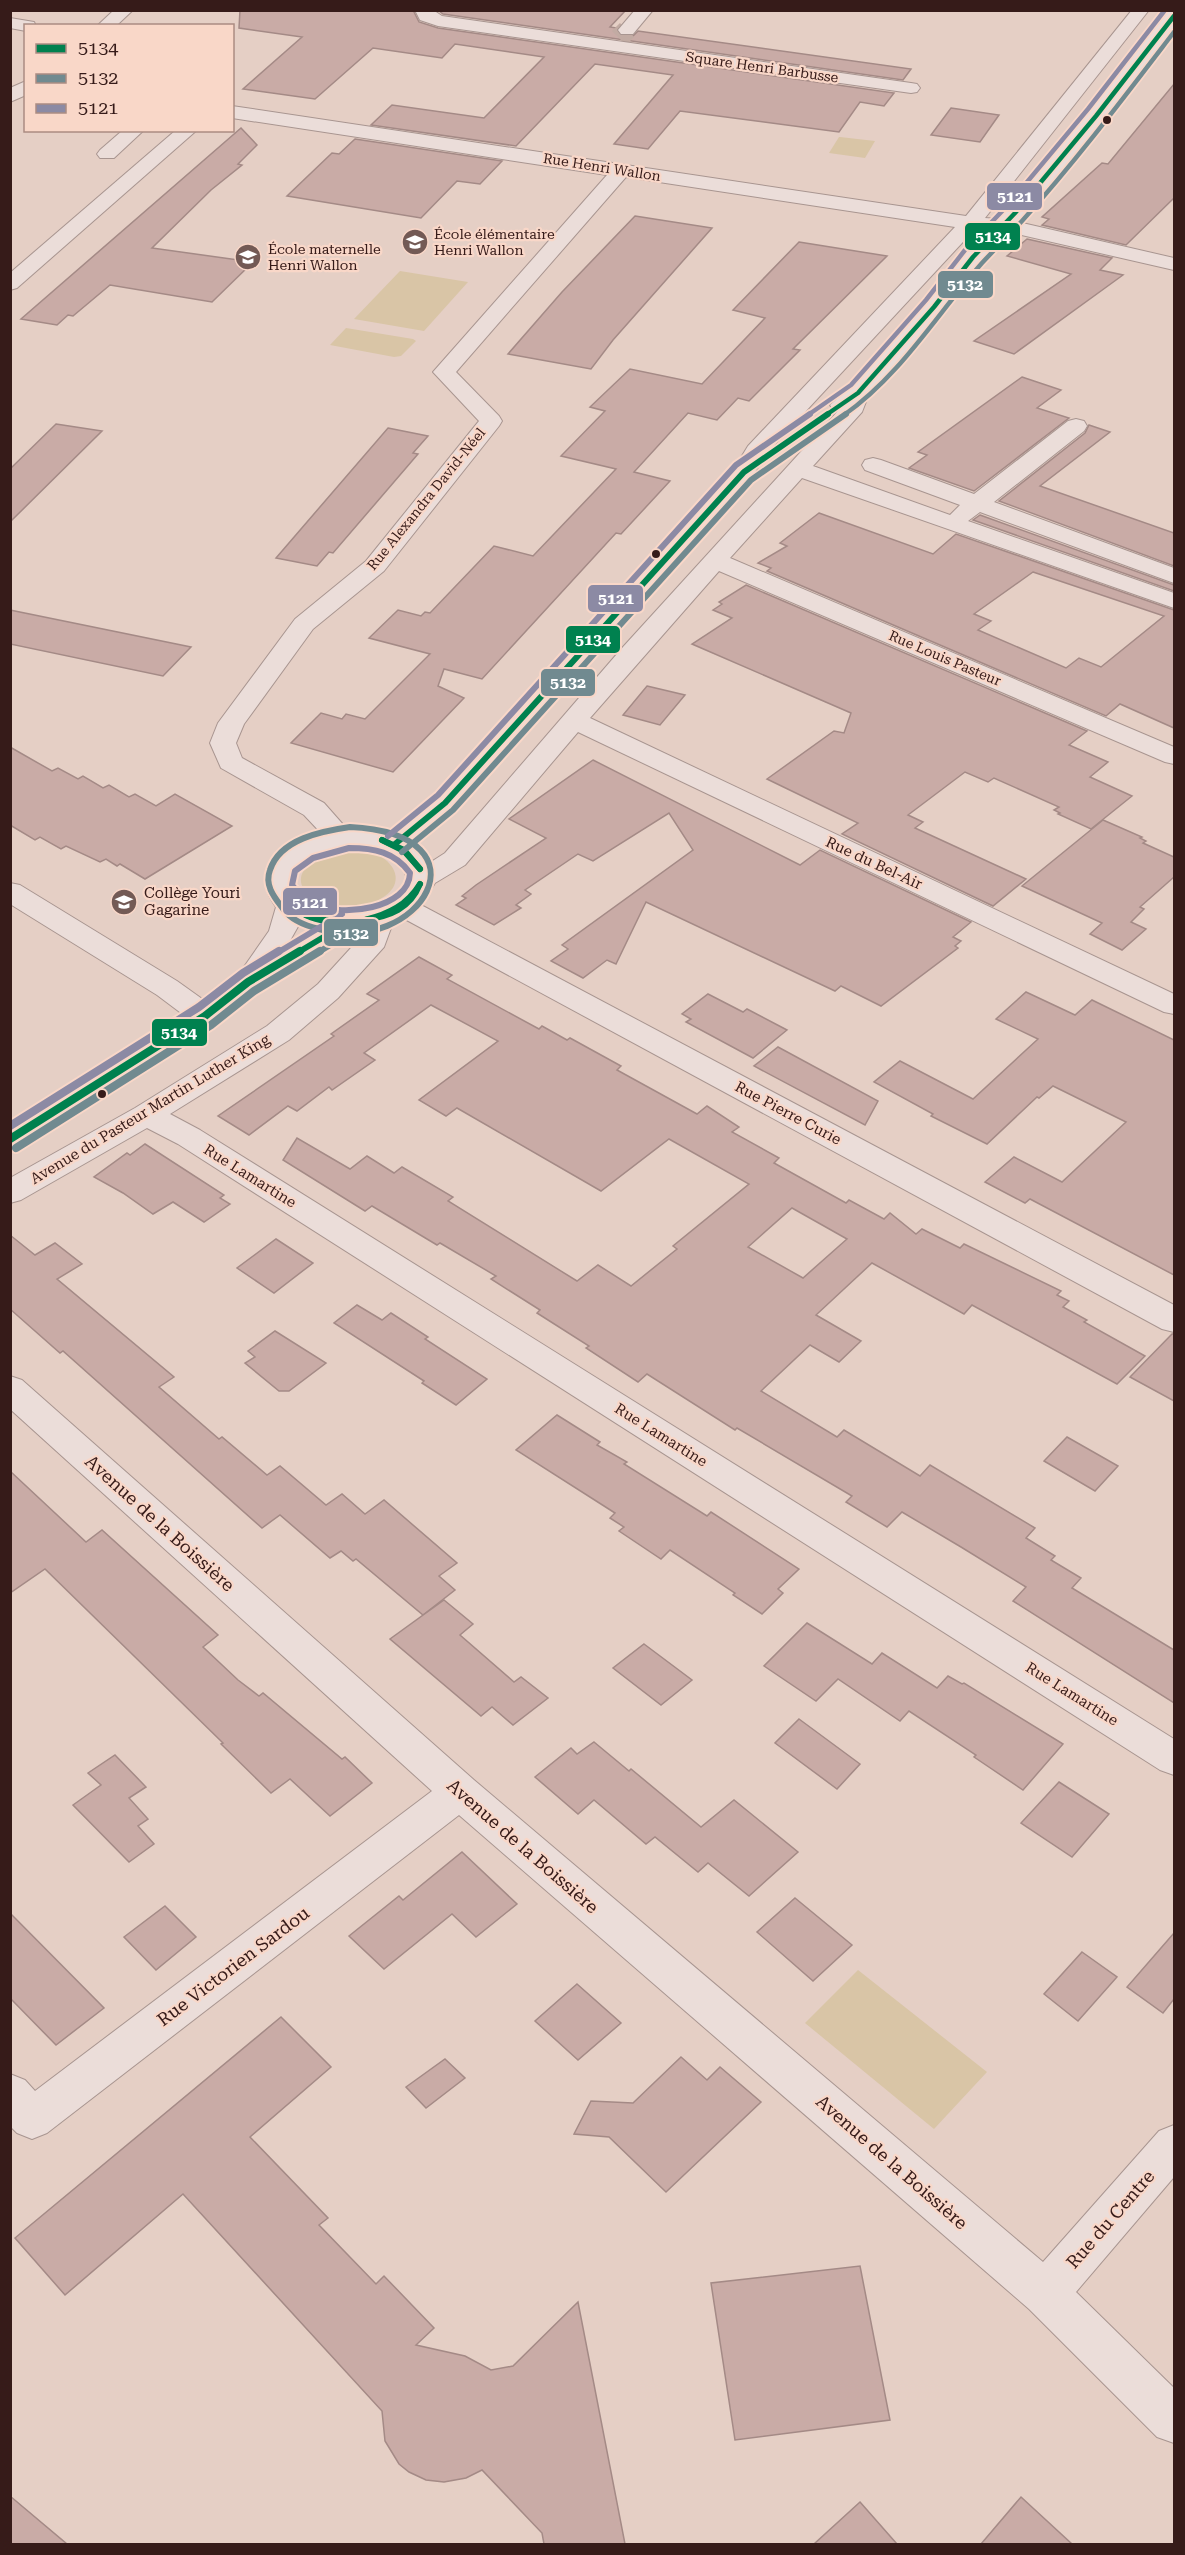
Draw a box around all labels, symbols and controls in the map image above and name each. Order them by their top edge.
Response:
legend [24,24,234,132]
text: 5134 [78,37,118,58]
street label: Square Henri Barbusse [685,48,840,86]
text: 5132 [78,67,118,88]
text: 5121 [78,97,118,118]
unlabelled marker [1101,114,1113,126]
street label: Rue Henri Wallon [542,150,662,184]
line badge: 5121 [986,182,1043,211]
text: 5121 [997,187,1033,206]
line badge: 5134 [964,222,1021,251]
place label: École élémentaire Henri Wallon [434,226,555,258]
school or university icon: École élémentaire Henri Wallon [400,227,430,257]
text: 5134 [975,227,1011,246]
place label: École maternelle Henri Wallon [268,241,381,273]
school or university icon: École maternelle Henri Wallon [233,242,263,272]
line badge: 5132 [937,270,994,299]
text: 5132 [947,275,983,294]
street label: Rue Alexandra David-Néel [364,424,489,573]
unlabelled marker [650,548,662,560]
line badge: 5121 [587,584,644,613]
text: 5121 [598,589,634,608]
line badge: 5134 [565,625,621,654]
street label: Rue Louis Pasteur [886,627,1004,689]
text: 5134 [575,630,611,649]
line badge: 5132 [540,668,596,697]
text: 5132 [550,673,586,692]
street label: Rue du Bel-Air [823,833,925,893]
place label: Collège Youri Gagarine [144,884,241,919]
school or university icon: Collège Youri Gagarine [109,887,139,917]
line badge: 5121 [282,887,338,916]
text: 5121 [292,893,328,912]
line badge: 5132 [323,918,379,947]
text: 5132 [333,924,369,943]
line badge: 5134 [151,1018,208,1047]
text: 5134 [161,1023,197,1042]
street label: Avenue du Pasteur Martin Luther King [27,1030,273,1188]
street label: Rue Pierre Curie [732,1077,844,1149]
unlabelled marker [96,1088,108,1100]
street label: Rue Lamartine [200,1140,300,1212]
street label: Rue Lamartine [611,1399,711,1471]
street label: Avenue de la Boissière [81,1450,239,1596]
street label: Rue Lamartine [1022,1658,1122,1730]
street label: Avenue de la Boissière [443,1775,603,1918]
street label: Rue Victorien Sardou [153,1902,313,2030]
street label: Avenue de la Boissière [812,2091,972,2234]
street label: Rue du Centre [1062,2165,1158,2272]

